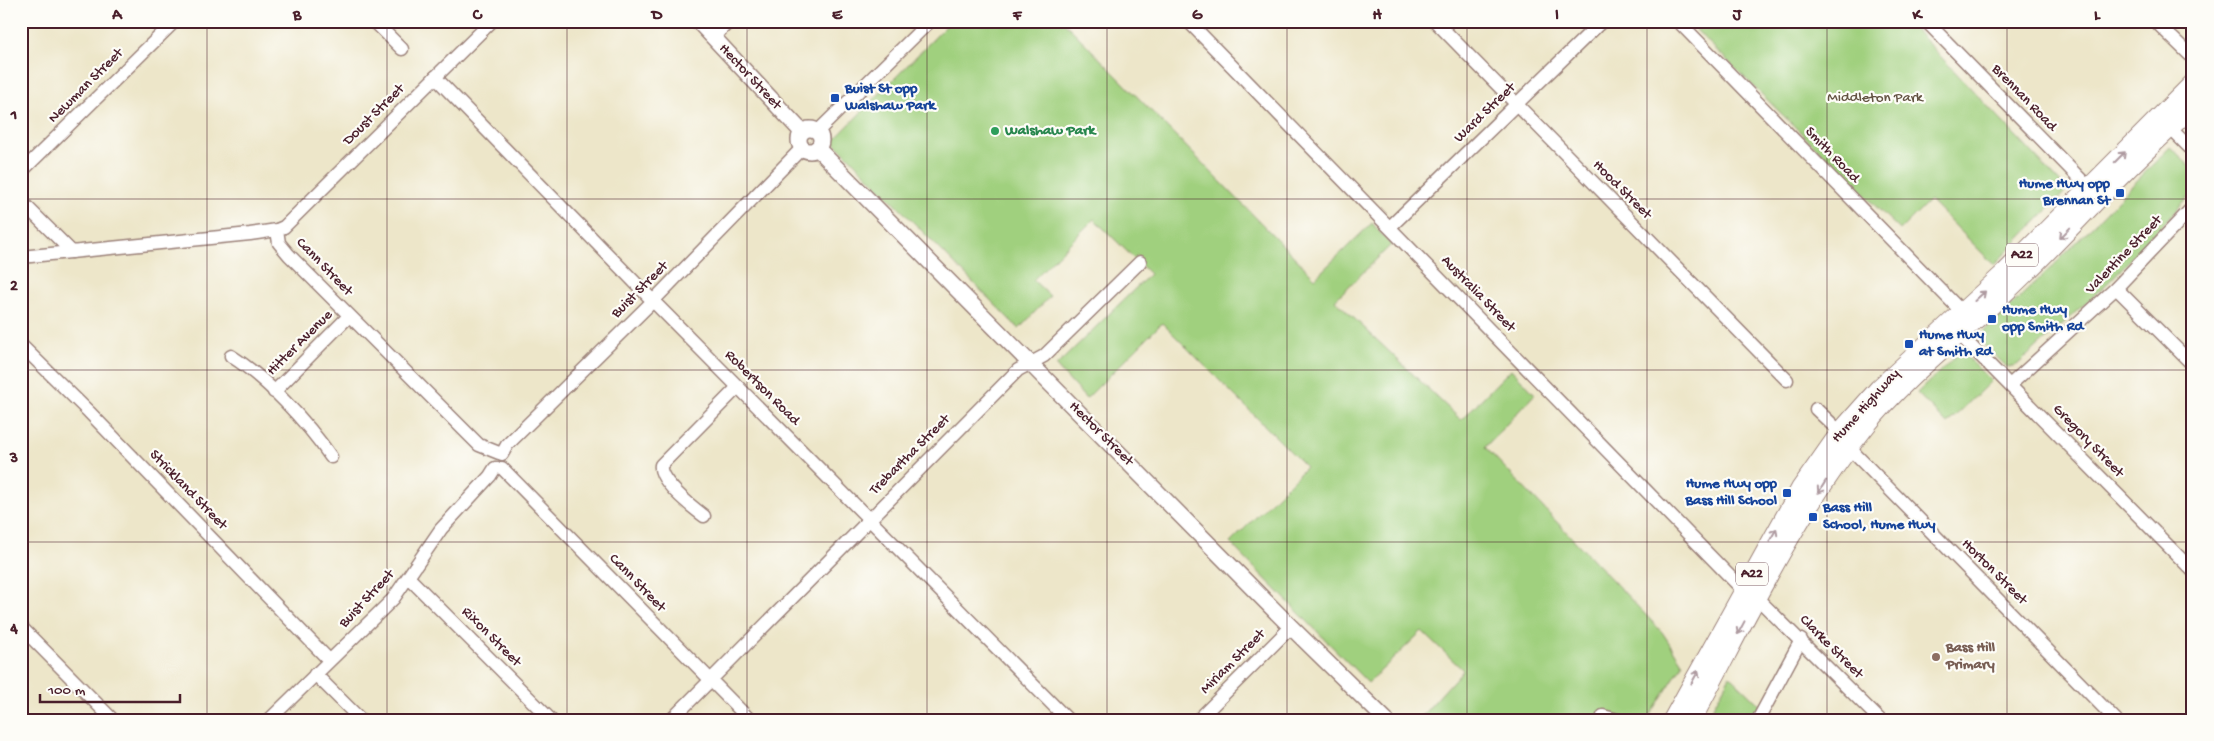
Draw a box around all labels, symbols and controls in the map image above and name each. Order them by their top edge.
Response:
text: A [111,7,123,26]
text: B [292,7,302,26]
text: C [472,7,483,26]
text: D [650,7,663,26]
text: E [832,7,843,26]
text: F [1012,7,1023,26]
text: G [1192,7,1203,26]
text: H [1372,7,1382,26]
text: I [1555,7,1559,26]
text: J [1732,7,1743,26]
text: K [1912,7,1924,26]
text: L [2094,7,2101,26]
street label: Hector Street [715,40,787,115]
street label: Newman Street [45,43,129,127]
street label: Brennan Road [1987,60,2061,136]
street label: Ward Street [1450,78,1521,147]
street label: Doust Street [339,79,410,150]
place label: Buist St opp Walshaw Park [844,80,937,115]
park label: Middleton Park [1827,89,1924,107]
marker: Buist St opp Walshaw Park [829,92,841,104]
text: 1 [10,107,17,126]
place label: Walshaw Park [1004,122,1097,140]
street label: Smith Road [1801,123,1864,188]
marker: Walshaw Park [989,125,1001,137]
one-way arrow [2114,150,2126,163]
street label: Hood Street [1589,157,1657,225]
place label: Hume Hwy opp Brennan St [2019,175,2112,210]
marker: Hume Hwy opp Brennan St [2114,187,2126,199]
street label: Valentine Street [2081,210,2167,299]
one-way arrow [2059,227,2071,240]
street label: Cann Street [292,234,358,301]
road number: A22 [2006,244,2038,266]
street label: Australia Street [1437,252,1520,337]
street label: Buist Street [607,256,674,323]
text: 2 [10,278,18,297]
one-way arrow [1973,291,1986,302]
place label: Hume Hwy opp Smith Rd [2001,301,2086,336]
street label: Hitter Avenue [263,306,337,380]
marker: Hume Hwy opp Smith Rd [1986,313,1998,325]
place label: Hume Hwy at Smith Rd [1918,326,1994,361]
marker: Hume Hwy at Smith Rd [1903,338,1915,350]
street label: Robertson Road [720,346,804,430]
street label: Hume Highway [1828,365,1904,447]
street label: Hector Street [1065,398,1138,471]
street label: Gregory Street [2049,401,2129,483]
street label: Trebartha Street [865,410,955,500]
street label: Strickland Street [145,446,232,535]
text: 3 [9,450,18,469]
place label: Hume Hwy opp Bass Hill School [1684,475,1778,510]
one-way arrow [1816,479,1826,493]
marker: Hume Hwy opp Bass Hill School [1781,487,1793,499]
place label: Bass Hill School, Hume Hwy [1822,499,1936,534]
marker: Bass Hill School, Hume Hwy [1807,511,1819,523]
one-way arrow [1769,528,1779,542]
street label: Horton Street [1957,535,2032,610]
street label: Cann Street [605,550,671,617]
road number: A22 [1736,562,1768,586]
street label: Buist Street [335,565,400,633]
street label: Rixon Street [457,603,526,672]
street label: Clarke Street [1795,611,1868,684]
one-way arrow [1736,620,1746,635]
text: 4 [9,621,18,640]
street label: Miriam Street [1197,624,1271,698]
place label: Bass Hill Primary [1945,639,1996,674]
marker: Bass Hill Primary [1930,651,1942,663]
scale bar [40,671,180,703]
one-way arrow [1691,671,1701,685]
text: 100 m [47,682,86,700]

